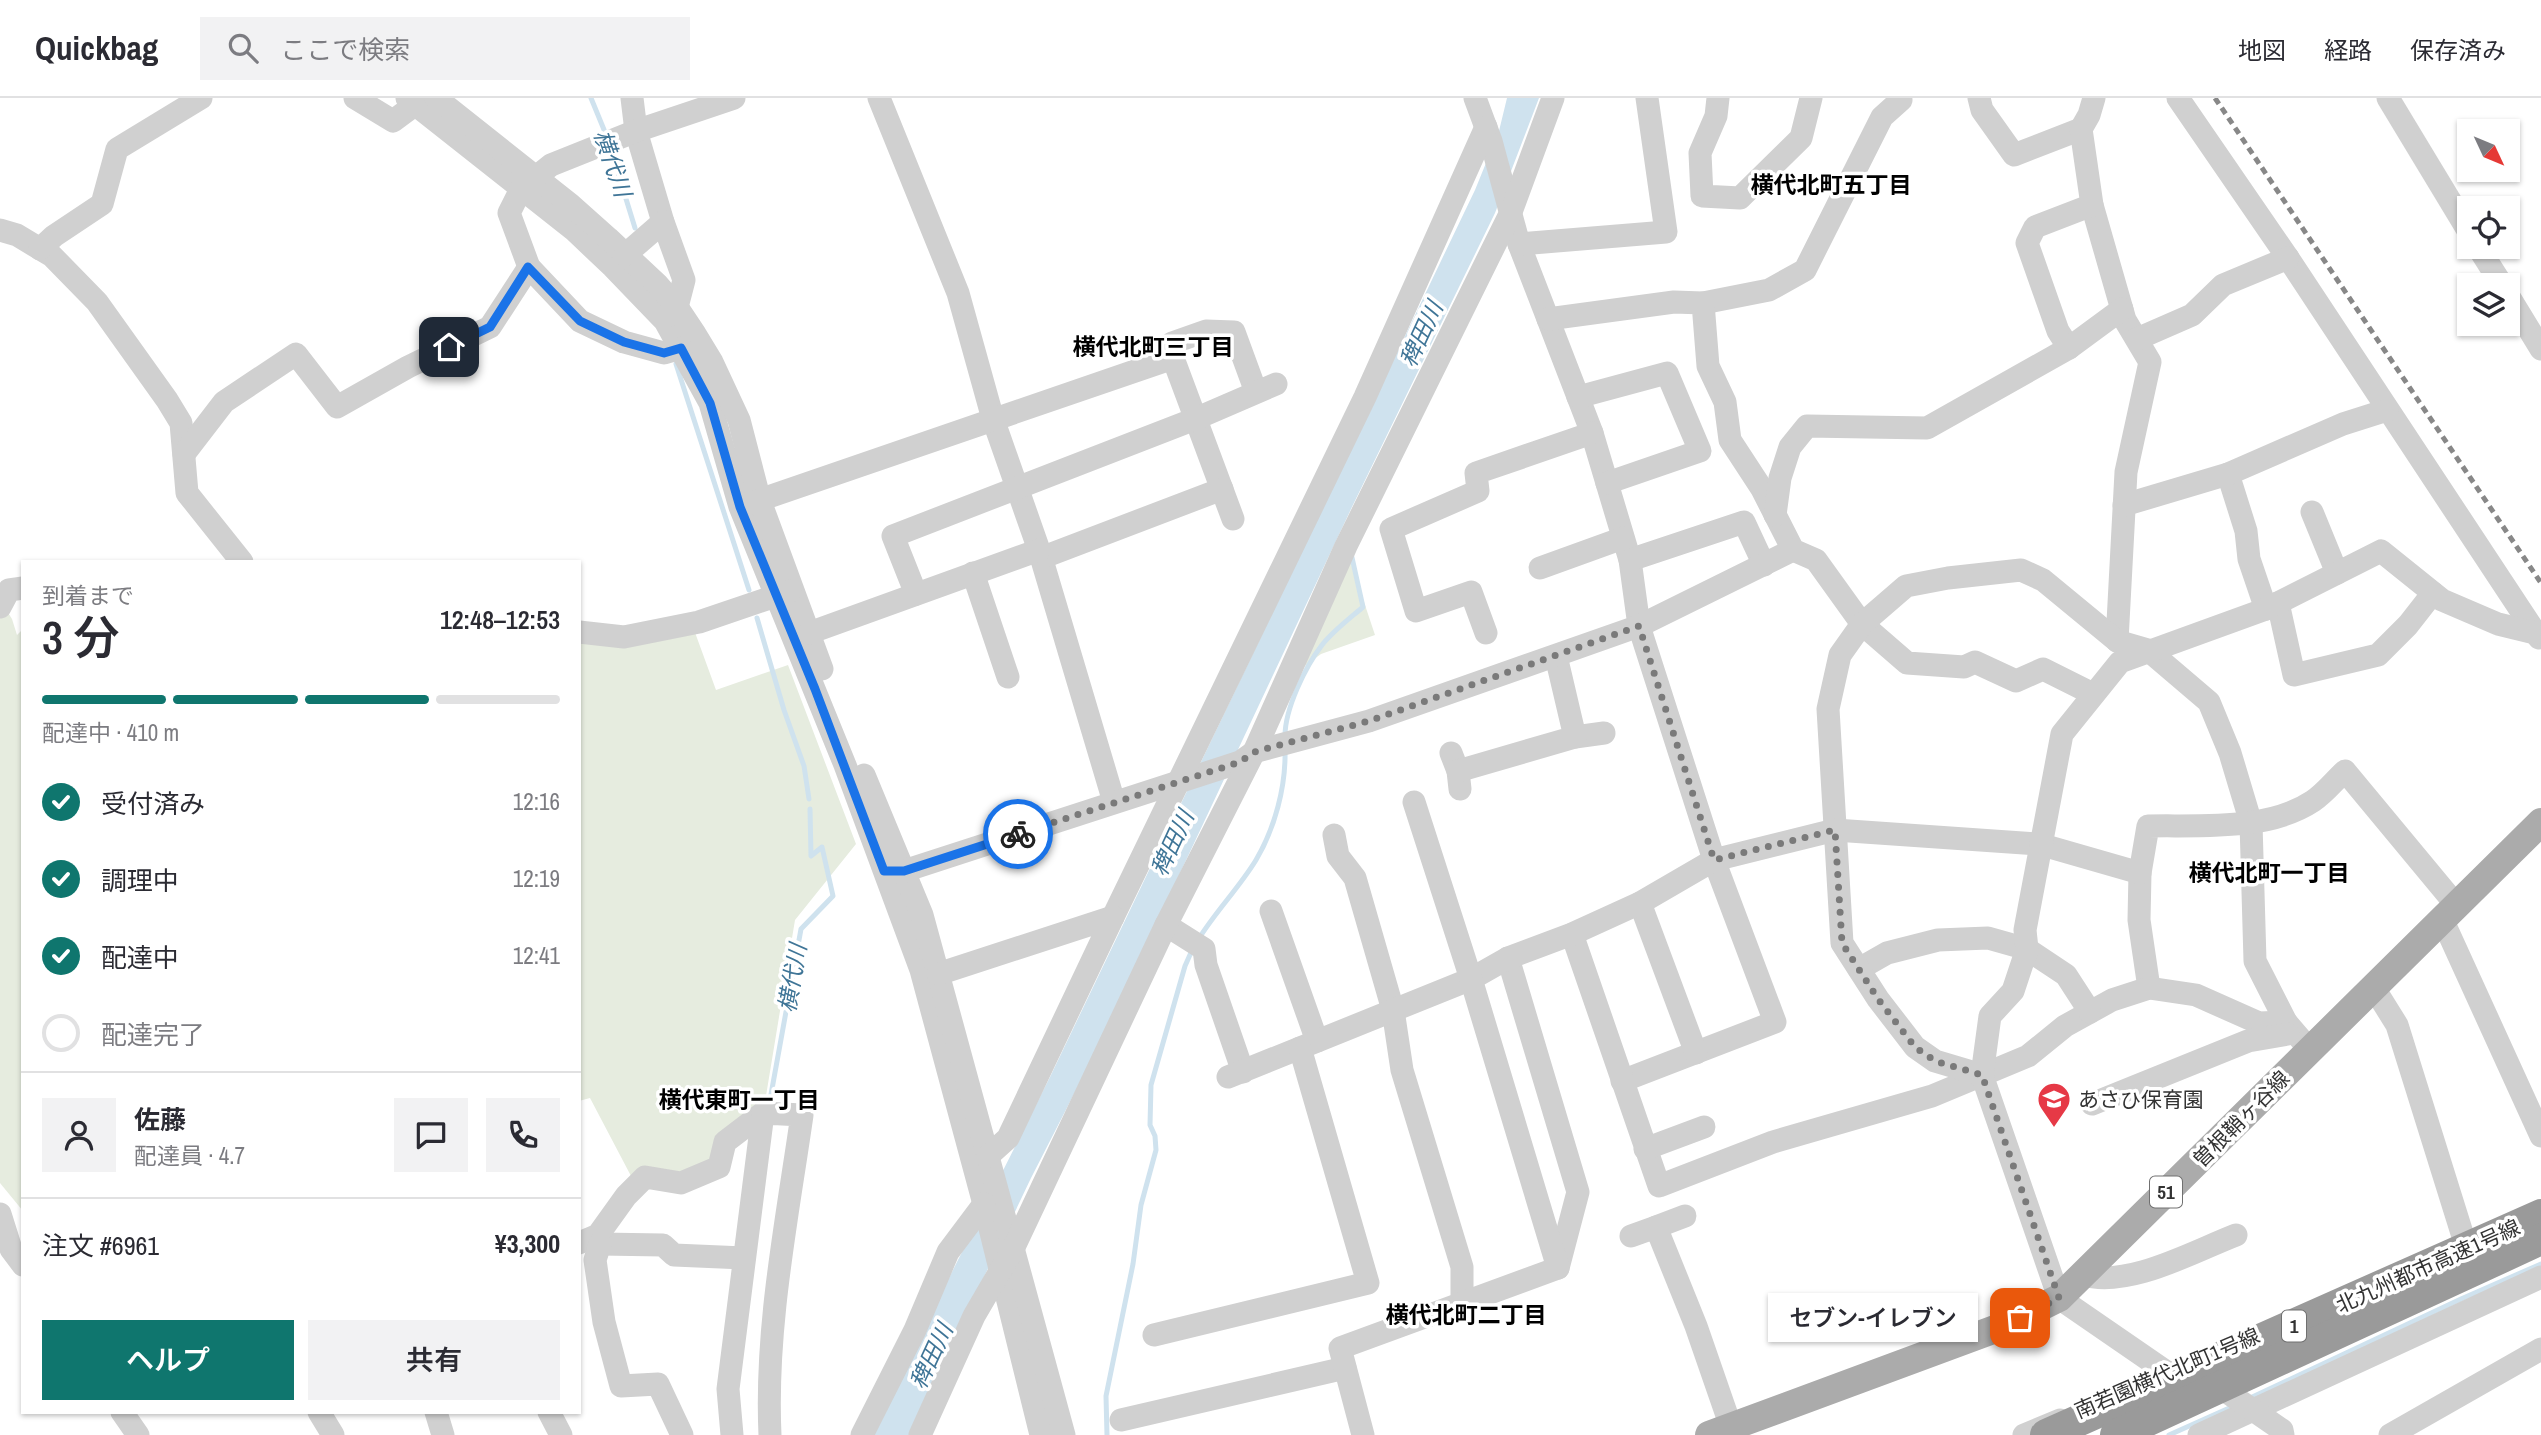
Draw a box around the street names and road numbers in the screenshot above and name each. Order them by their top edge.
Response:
street label: 曽根鞘ヶ谷線 [2186,1064,2296,1174]
road number: 51 [2150,1176,2182,1208]
street label: 北九州都市高速1号線 [2331,1212,2525,1320]
road number: 1 [2282,1310,2306,1342]
street label: 南若園横代北町1号線 [2070,1321,2264,1425]

